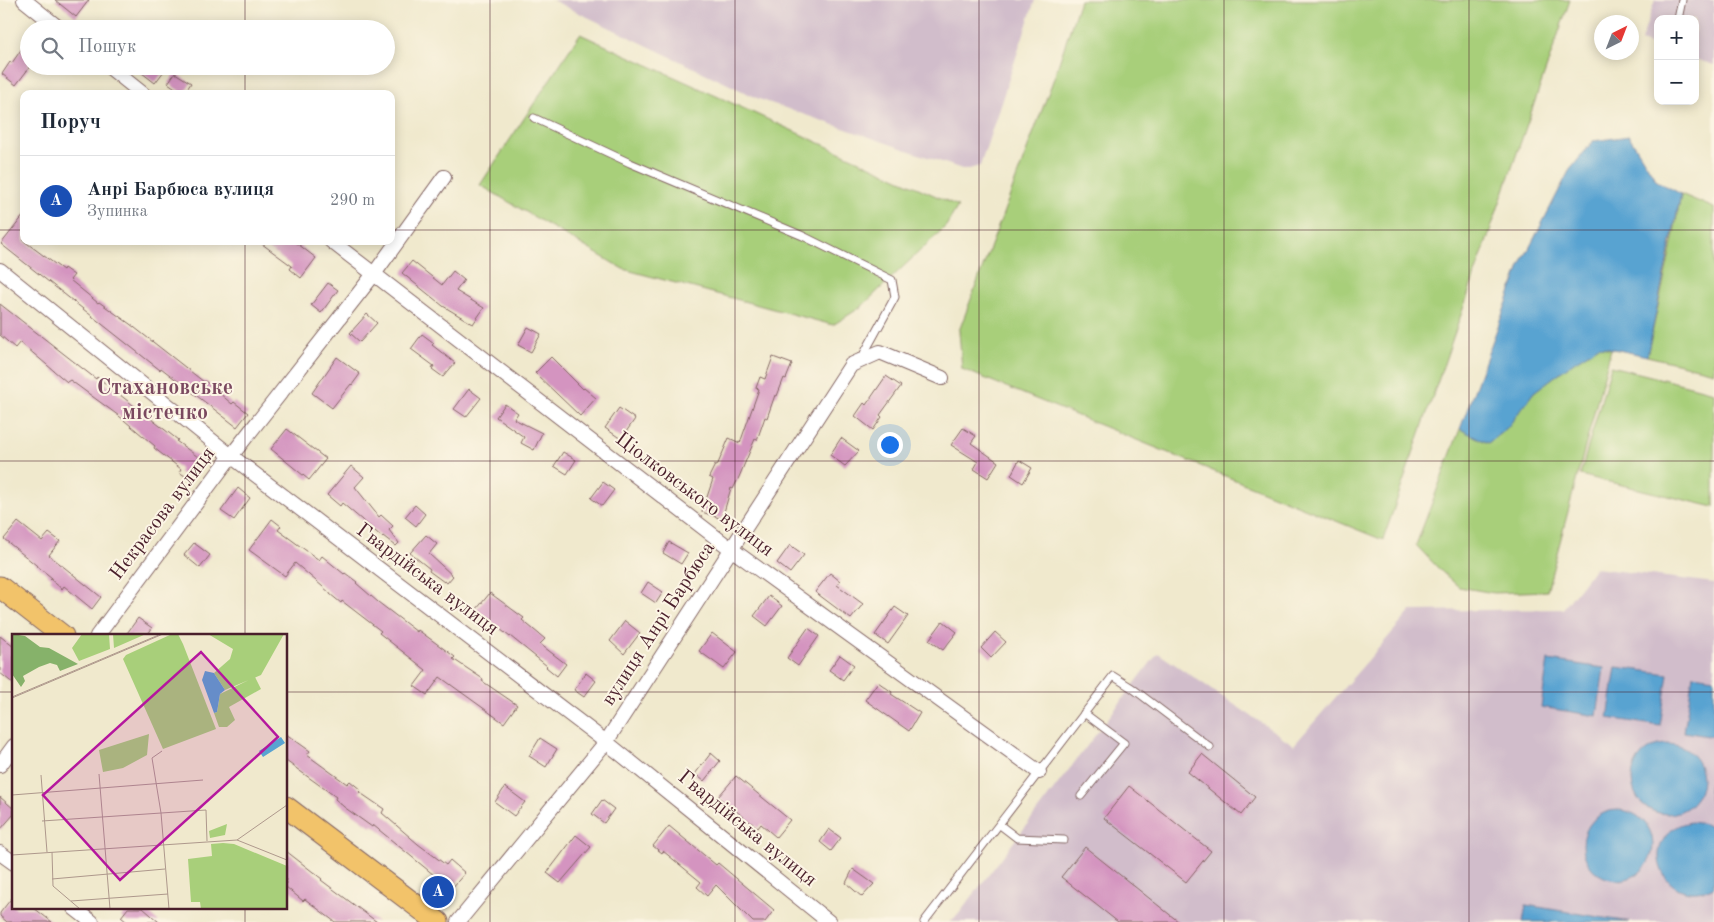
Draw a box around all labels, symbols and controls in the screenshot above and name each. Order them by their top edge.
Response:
north arrow [1594,15,1639,60]
map controls [1654,15,1699,105]
button: + [1654,15,1699,60]
search box [20,20,395,75]
icon: search [38,34,66,62]
text: Пошук [78,38,136,57]
button: − [1654,60,1699,105]
text: Поруч [40,112,101,133]
text: Анрі Барбюса вулиця [87,181,274,200]
text: A [50,193,62,209]
text: 290 m [330,193,375,209]
text: Зупинка [87,204,148,220]
district label: Стахановське містечко [97,377,233,424]
street label: Ціолковського вулиця [611,429,777,561]
your location [877,432,903,458]
street label: Некрасова вулиця [107,444,219,584]
street label: Гвардійська вулиця [352,520,502,640]
street label: вулиця Анрі Барбюса [599,538,719,709]
inset map [12,634,288,910]
street label: Гвардійська вулиця [674,767,820,891]
pin: A [422,873,454,911]

